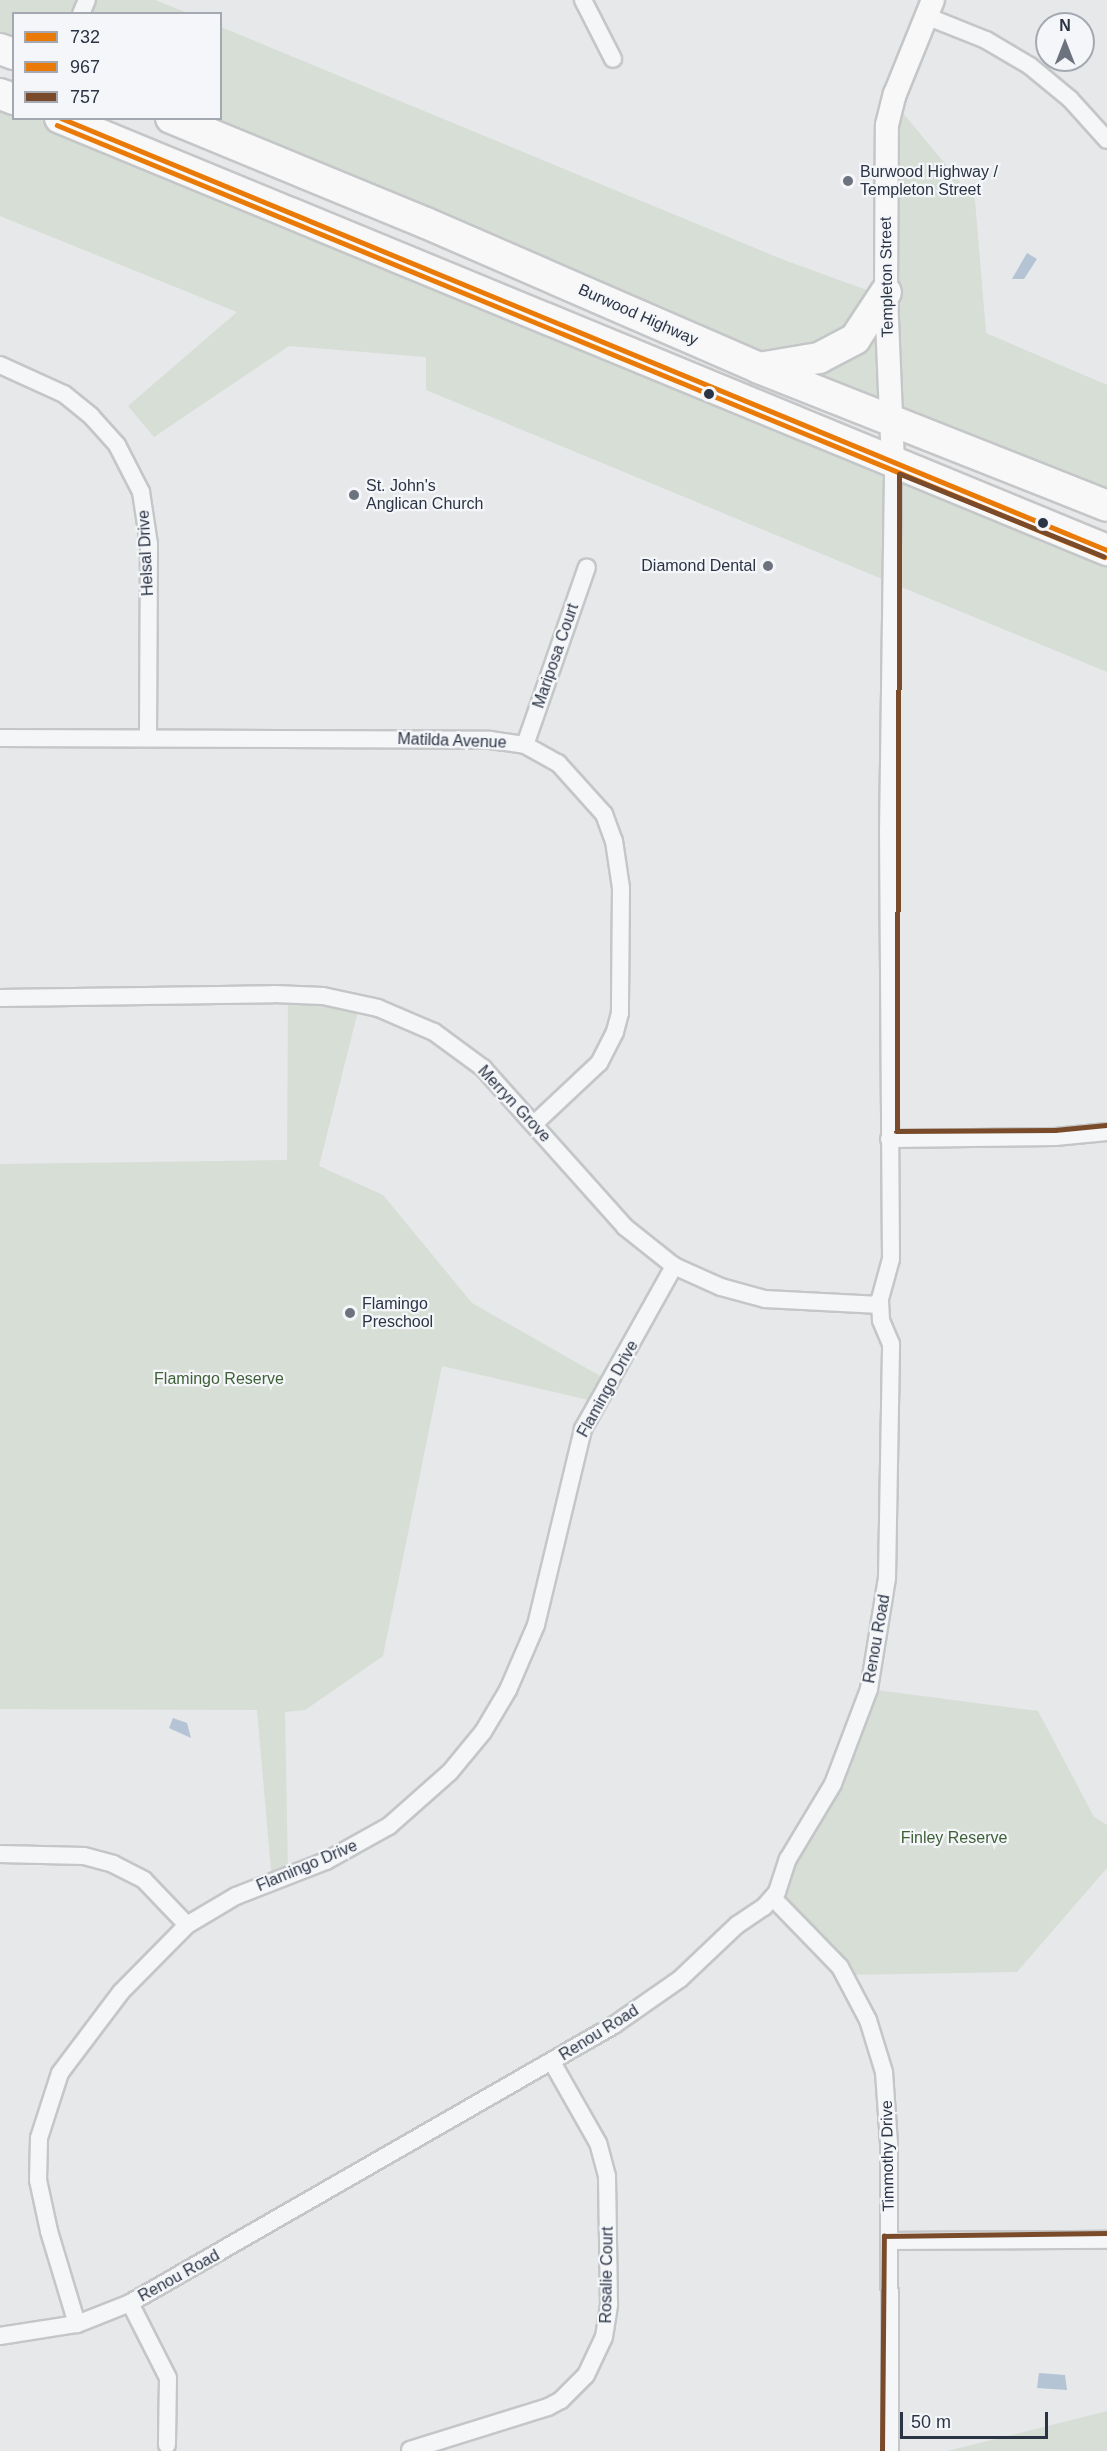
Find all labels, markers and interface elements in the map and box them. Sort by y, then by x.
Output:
legend [12,12,222,120]
north arrow [1035,12,1095,72]
text: N [1059,17,1071,34]
text: 732 [70,27,100,47]
text: 967 [70,57,100,77]
text: 757 [70,87,100,107]
place label: Burwood Highway / Templeton Street [860,162,998,200]
marker: Burwood Highway / Templeton Street [841,174,855,188]
street label: Templeton Street [876,216,898,338]
street label: Burwood Highway [575,280,701,350]
unlabelled marker [703,388,715,400]
place label: St. John's Anglican Church [366,476,483,514]
marker: St. John's Anglican Church [347,488,361,502]
street label: Helsal Drive [134,509,158,597]
unlabelled marker [1037,517,1049,529]
place label: Diamond Dental [641,556,756,576]
marker: Diamond Dental [761,559,775,573]
street label: Mariposa Court [529,601,583,711]
street label: Matilda Avenue [397,729,507,753]
street label: Merryn Grove [474,1062,554,1146]
place label: Flamingo Preschool [362,1294,433,1332]
marker: Flamingo Preschool [343,1306,357,1320]
street label: Flamingo Drive [574,1337,642,1441]
park label: Flamingo Reserve [154,1369,284,1389]
street label: Renou Road [860,1593,894,1685]
park label: Finley Reserve [901,1828,1007,1848]
street label: Flamingo Drive [254,1836,360,1896]
street label: Renou Road [556,2001,642,2065]
street label: Timmothy Drive [877,2100,899,2212]
street label: Rosalie Court [597,2226,617,2324]
street label: Renou Road [135,2246,223,2306]
scale bar [903,2400,1052,2438]
text: 50 m [911,2412,951,2432]

